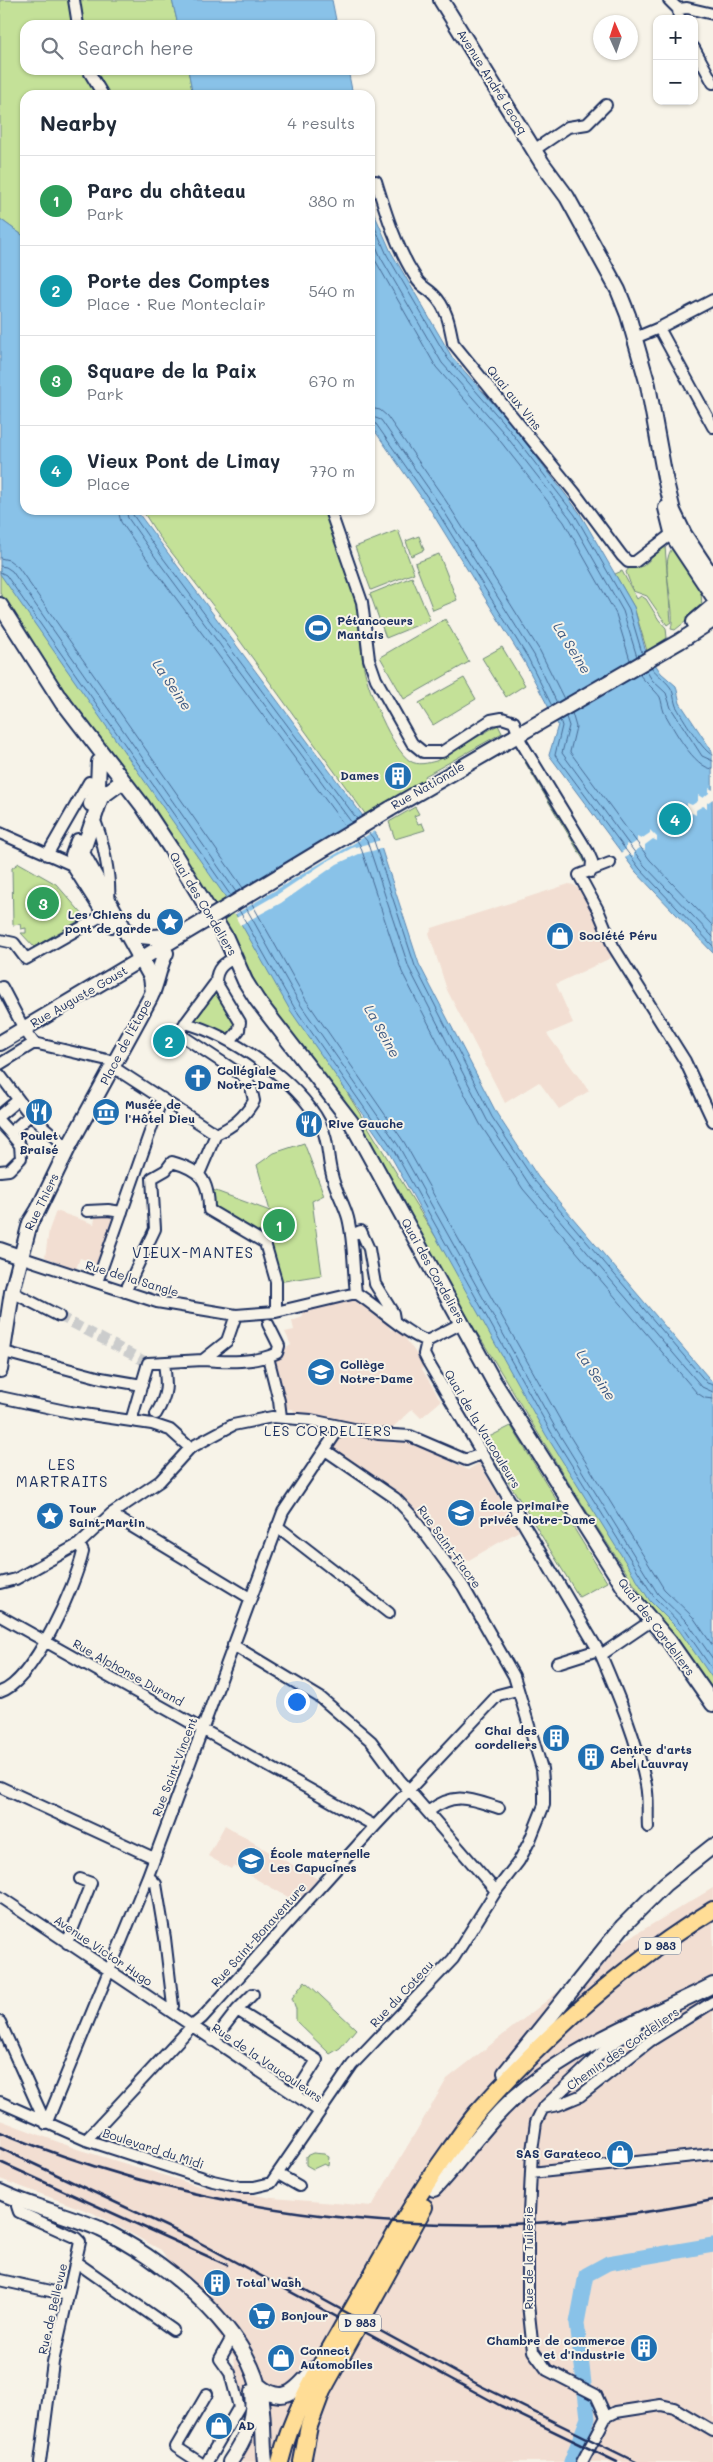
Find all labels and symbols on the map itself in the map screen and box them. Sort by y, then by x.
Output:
north arrow [593,15,638,60]
street label: Avenue André Lecoq [454,26,532,137]
street label: Quai aux Vins [484,362,546,433]
place label: Pétancoeurs Mantais [337,612,413,642]
sports icon: Pétancoeurs Mantais [303,613,333,643]
water label: La Seine [549,618,596,677]
water label: La Seine [148,655,196,714]
street label: Rue Nationale [388,758,467,813]
building icon: Dames [383,761,413,791]
place label: Dames [340,767,379,783]
pin: 4 [659,800,691,838]
street label: Quai des Cordeliers [167,849,241,958]
pin: 3 [27,884,59,922]
place label: Les Chiens du pont de garde [65,906,151,936]
place icon: Les Chiens du pont de garde [155,907,185,937]
shop icon: Société Péru [545,921,575,951]
place label: Société Péru [579,927,658,943]
street label: Rue Auguste Goust [27,962,130,1031]
street label: Place de l'Étape [96,996,155,1087]
water label: La Seine [360,1001,405,1061]
pin: 2 [153,1022,185,1060]
place label: Collégiale Notre-Dame [217,1062,290,1092]
church icon: Collégiale Notre-Dame [183,1063,213,1093]
place label: Musée de l'Hôtel Dieu [125,1096,195,1126]
restaurant icon: Poulet Braisé [24,1097,54,1127]
museum icon: Musée de l'Hôtel Dieu [91,1097,121,1127]
restaurant icon: Rive Gauche [294,1109,324,1139]
place label: Rive Gauche [328,1115,403,1131]
place label: Poulet Braisé [20,1127,58,1157]
street label: Rue Thiers [20,1170,62,1233]
pin: 1 [263,1206,295,1244]
street label: Quai des Cordeliers [398,1215,470,1326]
district label: VIEUX-MANTES [132,1242,254,1262]
street label: Rue de la Sangle [84,1256,181,1300]
water label: La Seine [572,1345,620,1404]
place label: Collège Notre-Dame [340,1356,413,1386]
school or university icon: Collège Notre-Dame [306,1357,336,1387]
street label: Quai de la Vaucouleurs [441,1366,525,1491]
district label: LES CORDELIERS [264,1421,392,1440]
district label: LES MARTRAITS [16,1454,108,1491]
place label: École primaire privée Notre-Dame [480,1497,595,1527]
school or university icon: École primaire privée Notre-Dame [446,1498,476,1528]
place label: Tour Saint-Martin [69,1500,145,1530]
place icon: Tour Saint-Martin [35,1501,65,1531]
street label: Rue Saint-Fiacre [414,1502,485,1591]
street label: Quai des Cordeliers [615,1574,699,1679]
street label: Rue Alphonse Durand [70,1635,187,1709]
your location [284,1689,310,1715]
street label: Rue Saint-Vincent [148,1715,200,1818]
place label: Chai des cordeliers [475,1722,537,1752]
building icon: Chai des cordeliers [541,1723,571,1753]
place label: Centre d'arts Abel Lauvray [610,1741,692,1771]
building icon: Centre d'arts Abel Lauvray [576,1742,606,1772]
place label: École maternelle Les Capucines [270,1845,370,1875]
school or university icon: École maternelle Les Capucines [236,1846,266,1876]
street label: Rue Saint-Bonaventure [207,1879,309,1990]
street label: Avenue Victor Hugo [51,1911,156,1989]
road number: D 983 [639,1938,681,1954]
street label: Rue du Coteau [366,1956,436,2030]
street label: Chemin des Cordeliers [563,2003,682,2093]
street label: Rue de la Vaucouleurs [209,2019,326,2105]
street label: Boulevard du Midi [101,2124,206,2172]
shop icon: SAS Garateco [605,2139,635,2169]
place label: SAS Garateco [516,2145,601,2161]
street label: Rue de la Tuilerie [520,2206,536,2310]
street label: Rue de Bellevue [34,2262,70,2356]
building icon: Total Wash [202,2268,232,2298]
place label: Total Wash [236,2274,301,2290]
supermarket icon: Bonjour [247,2301,277,2331]
place label: Bonjour [281,2307,328,2323]
road number: D 983 [339,2314,381,2332]
place label: Chambre de commerce et d'industrie [487,2332,625,2362]
building icon: Chambre de commerce et d'industrie [629,2333,659,2363]
place label: Connect Automobiles [300,2342,373,2372]
shop icon: Connect Automobiles [266,2343,296,2373]
shop icon: AD [204,2411,234,2441]
place label: AD [238,2417,255,2433]

